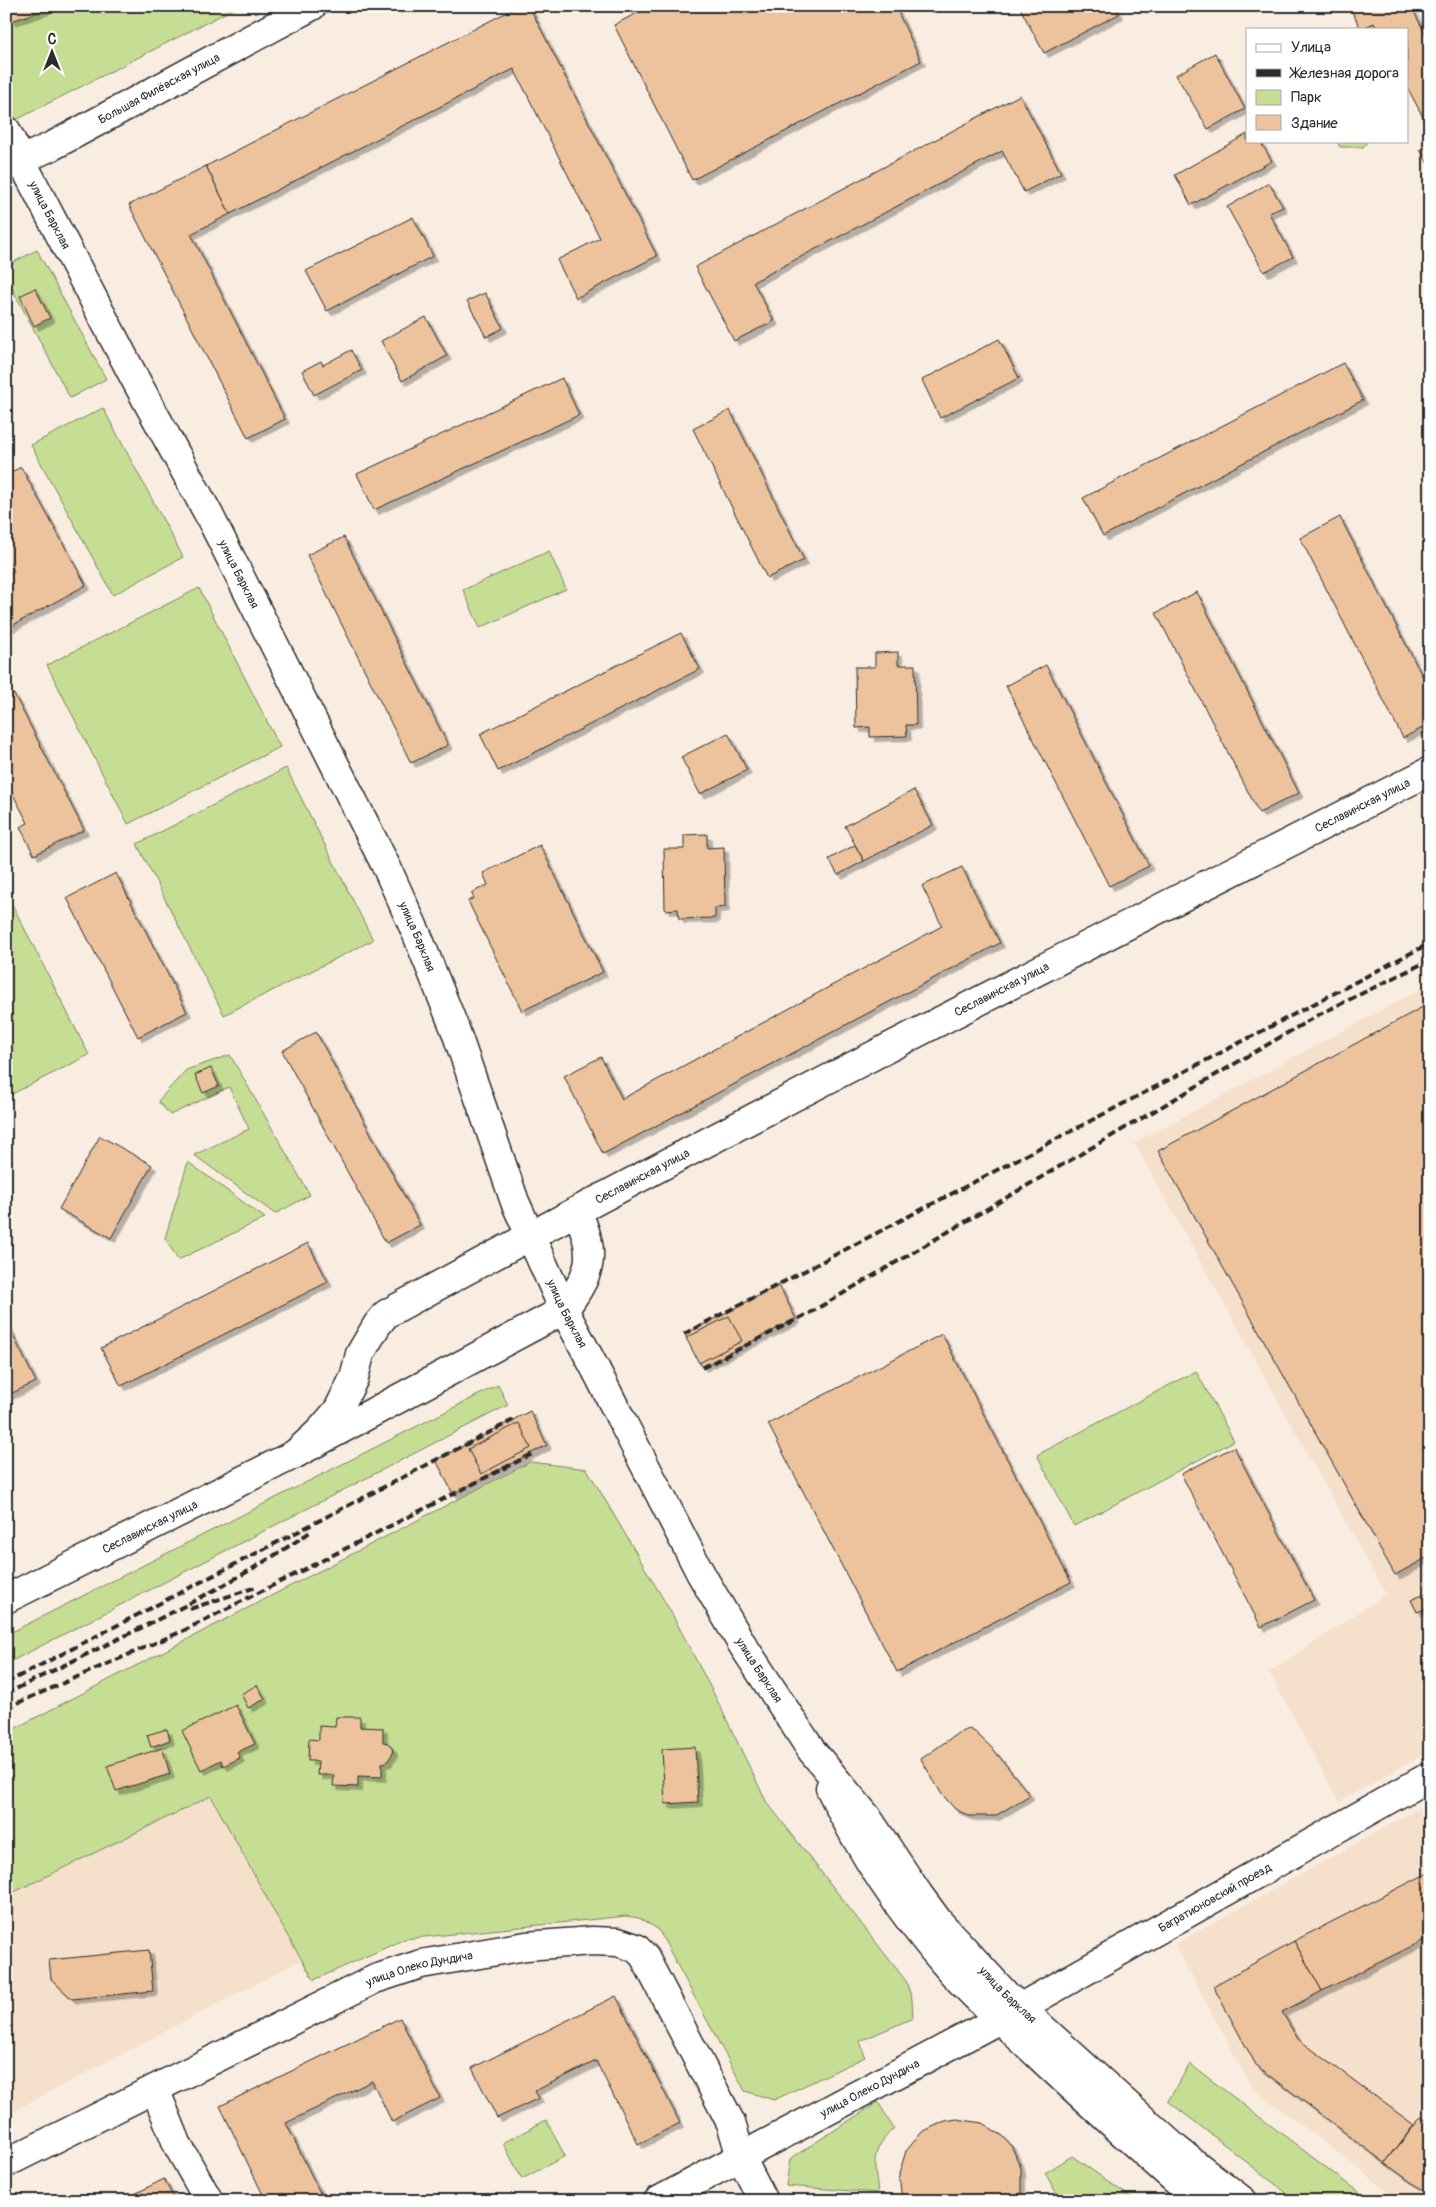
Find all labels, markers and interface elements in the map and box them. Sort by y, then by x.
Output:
north arrow [28,28,78,78]
legend [1246,28,1408,142]
text: С [48,31,57,48]
text: Улица [1291,38,1331,57]
street label: Большая Филёвская улица [96,49,223,127]
text: Железная дорога [1289,64,1399,83]
text: Парк [1291,88,1322,107]
text: Здание [1291,114,1338,133]
street label: улица Барклая [25,177,74,252]
street label: улица Барклая [215,537,263,611]
street label: Сеславинская улица [1312,775,1413,836]
street label: улица Барклая [395,898,439,974]
street label: Сеславинская улица [952,959,1052,1020]
street label: Сеславинская улица [593,1145,693,1207]
street label: улица Барклая [543,1276,590,1351]
street label: Сеславинская улица [100,1496,200,1557]
street label: улица Барклая [732,1634,786,1706]
street label: Багратионовский проезд [1155,1859,1275,1936]
street label: улица Олеко Дундича [362,1948,474,1990]
street label: улица Барклая [975,1962,1040,2027]
street label: улица Олеко Дундича [817,2056,922,2121]

